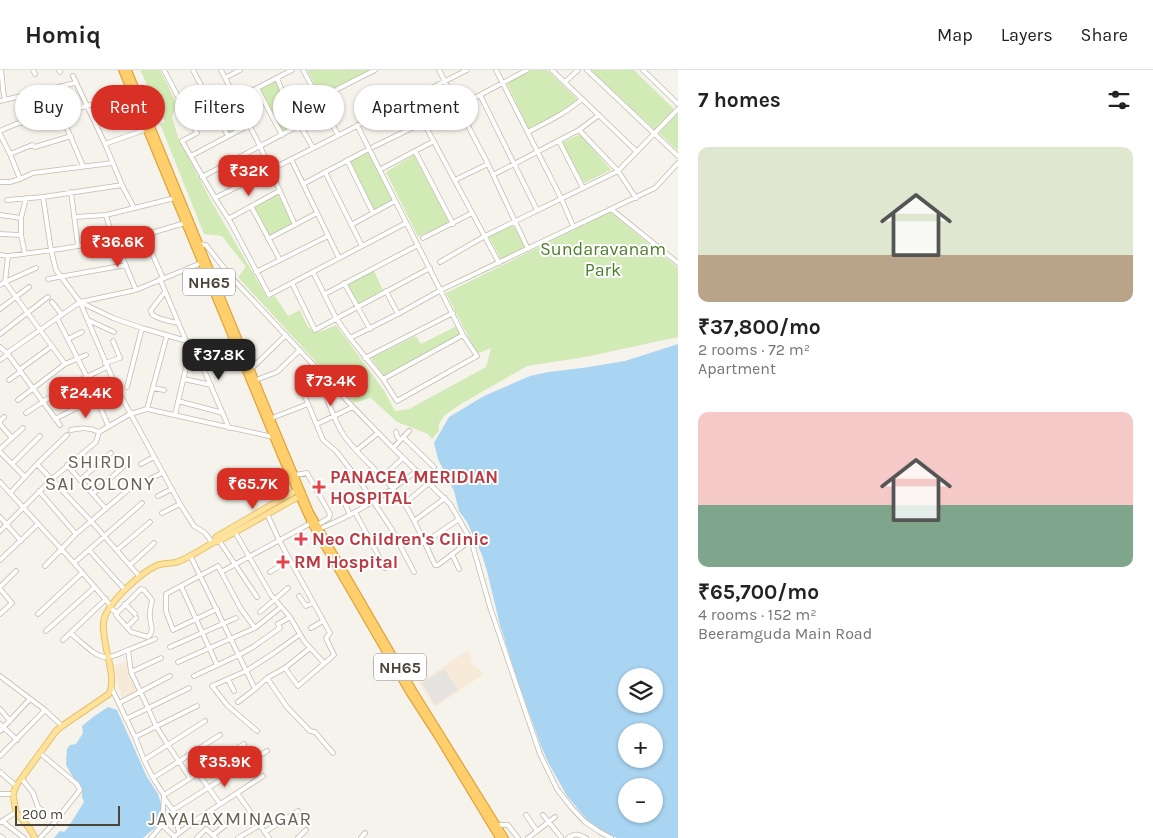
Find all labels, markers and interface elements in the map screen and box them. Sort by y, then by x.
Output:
text: Homiq [25,21,101,49]
text: Map [937,24,973,46]
text: Layers [1001,24,1053,46]
text: Share [1081,24,1128,46]
chip: Buy [15,85,81,130]
chip: Rent [91,85,165,130]
chip: Filters [175,85,263,130]
chip: New [273,85,344,130]
chip: Apartment [354,85,478,130]
icon: filters [1105,86,1133,114]
text: 7 homes [698,88,781,112]
pin: ₹32K [219,154,279,197]
text: ₹32K [229,161,269,180]
icon: home [871,180,961,270]
pin: ₹36.6K [77,226,159,268]
text: ₹36.6K [92,232,144,251]
park label: Sundaravanam Park [540,238,666,281]
road number: NH65 [183,268,235,296]
text: ₹37,800/mo [698,315,821,339]
pin: ₹37.8K [178,338,260,381]
text: 2 rooms · 72 m² [698,340,810,359]
text: ₹37.8K [193,345,245,364]
text: Apartment [698,359,776,378]
pin: ₹73.4K [290,364,372,407]
text: ₹73.4K [306,371,356,390]
pin: ₹24.4K [45,376,127,419]
text: ₹24.4K [60,383,112,402]
icon: home [871,445,961,535]
district label: SHIRDI SAI COLONY [45,451,155,495]
place label: PANACEA MERIDIAN HOSPITAL [330,466,498,509]
pin: ₹65.7K [212,468,294,510]
text: ₹65.7K [228,474,278,493]
marker: PANACEA MERIDIAN HOSPITAL [312,480,326,494]
place label: Neo Children's Clinic [312,528,489,550]
marker: Neo Children's Clinic [294,532,308,546]
place label: RM Hospital [294,551,398,573]
marker: RM Hospital [276,555,290,569]
text: ₹65,700/mo [698,580,819,604]
text: 4 rooms · 152 m² [698,605,817,624]
text: Beeramguda Main Road [698,624,872,643]
road number: NH65 [374,654,426,680]
map controls [618,668,663,823]
button: layers [618,668,663,713]
button: + [618,723,663,768]
pin: ₹35.9K [184,746,266,788]
text: ₹35.9K [199,752,251,771]
button: − [618,778,663,823]
scale bar [15,803,120,826]
text: 200 m [22,806,63,823]
district label: JAYALAXMINAGAR [148,808,312,830]

